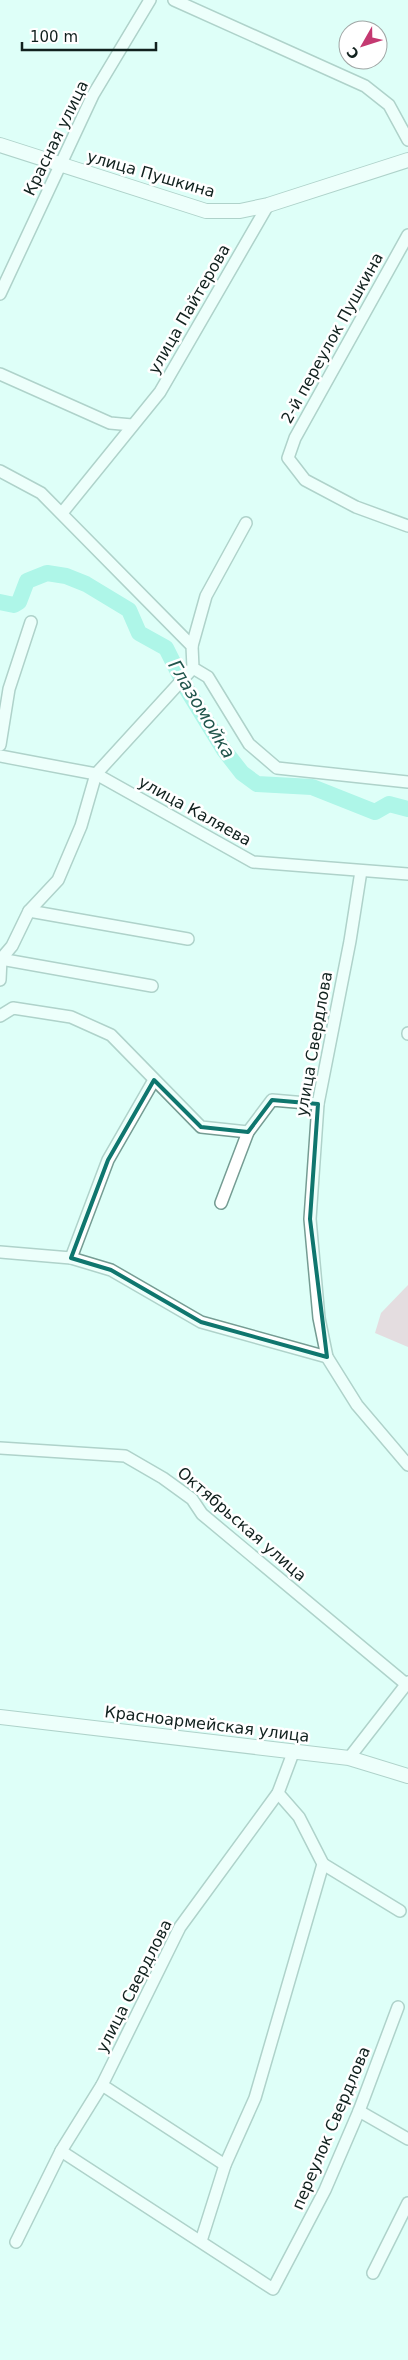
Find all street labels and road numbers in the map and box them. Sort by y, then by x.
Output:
street label: Красная улица [20,77,92,199]
street label: улица Пушкина [85,147,217,201]
street label: улица Пайтерова [144,241,234,377]
street label: 2-й переулок Пушкина [277,249,387,427]
street label: улица Каляева [135,772,255,850]
street label: улица Свердлова [292,970,336,1118]
street label: Октябрьская улица [174,1463,310,1585]
street label: Красноармейская улица [103,1702,311,1746]
street label: улица Свердлова [92,1916,176,2056]
street label: переулок Свердлова [288,2044,374,2212]

